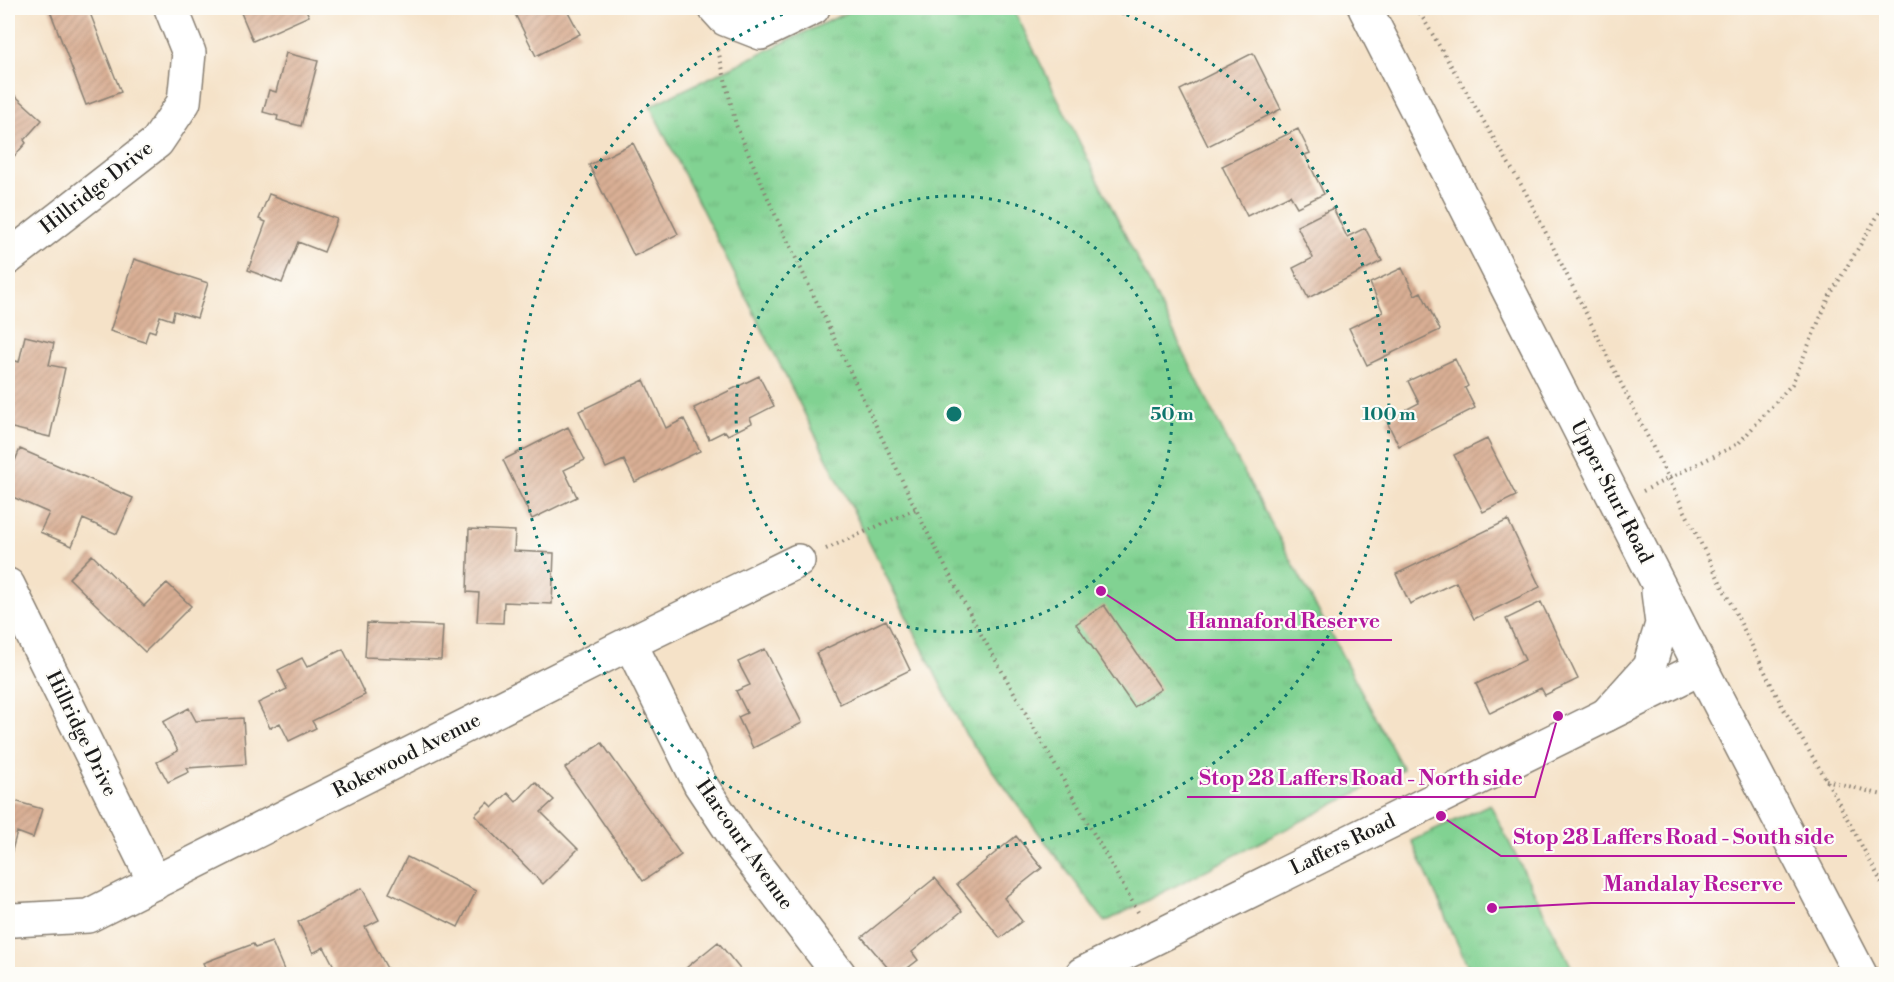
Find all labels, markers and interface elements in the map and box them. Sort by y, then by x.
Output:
street label: Hillridge Drive [35,136,159,240]
text: 50 m [1150,403,1194,426]
text: 100 m [1362,403,1416,426]
centre of rings [944,404,964,424]
street label: Upper Sturt Road [1564,416,1658,568]
callout: Hannaford Reserve [1176,601,1392,640]
text: Hannaford Reserve [1188,609,1380,635]
street label: Hillridge Drive [40,667,122,801]
street label: Rokewood Avenue [329,708,485,804]
callout: Stop 28 Laffers Road - North side [1187,758,1535,797]
text: Stop 28 Laffers Road - North side [1199,766,1523,792]
street label: Harcourt Avenue [690,775,798,915]
street label: Laffers Road [1286,809,1400,881]
callout: Stop 28 Laffers Road - South side [1501,817,1847,856]
text: Stop 28 Laffers Road - South side [1513,825,1835,851]
callout: Mandalay Reserve [1591,864,1795,903]
text: Mandalay Reserve [1603,872,1783,898]

